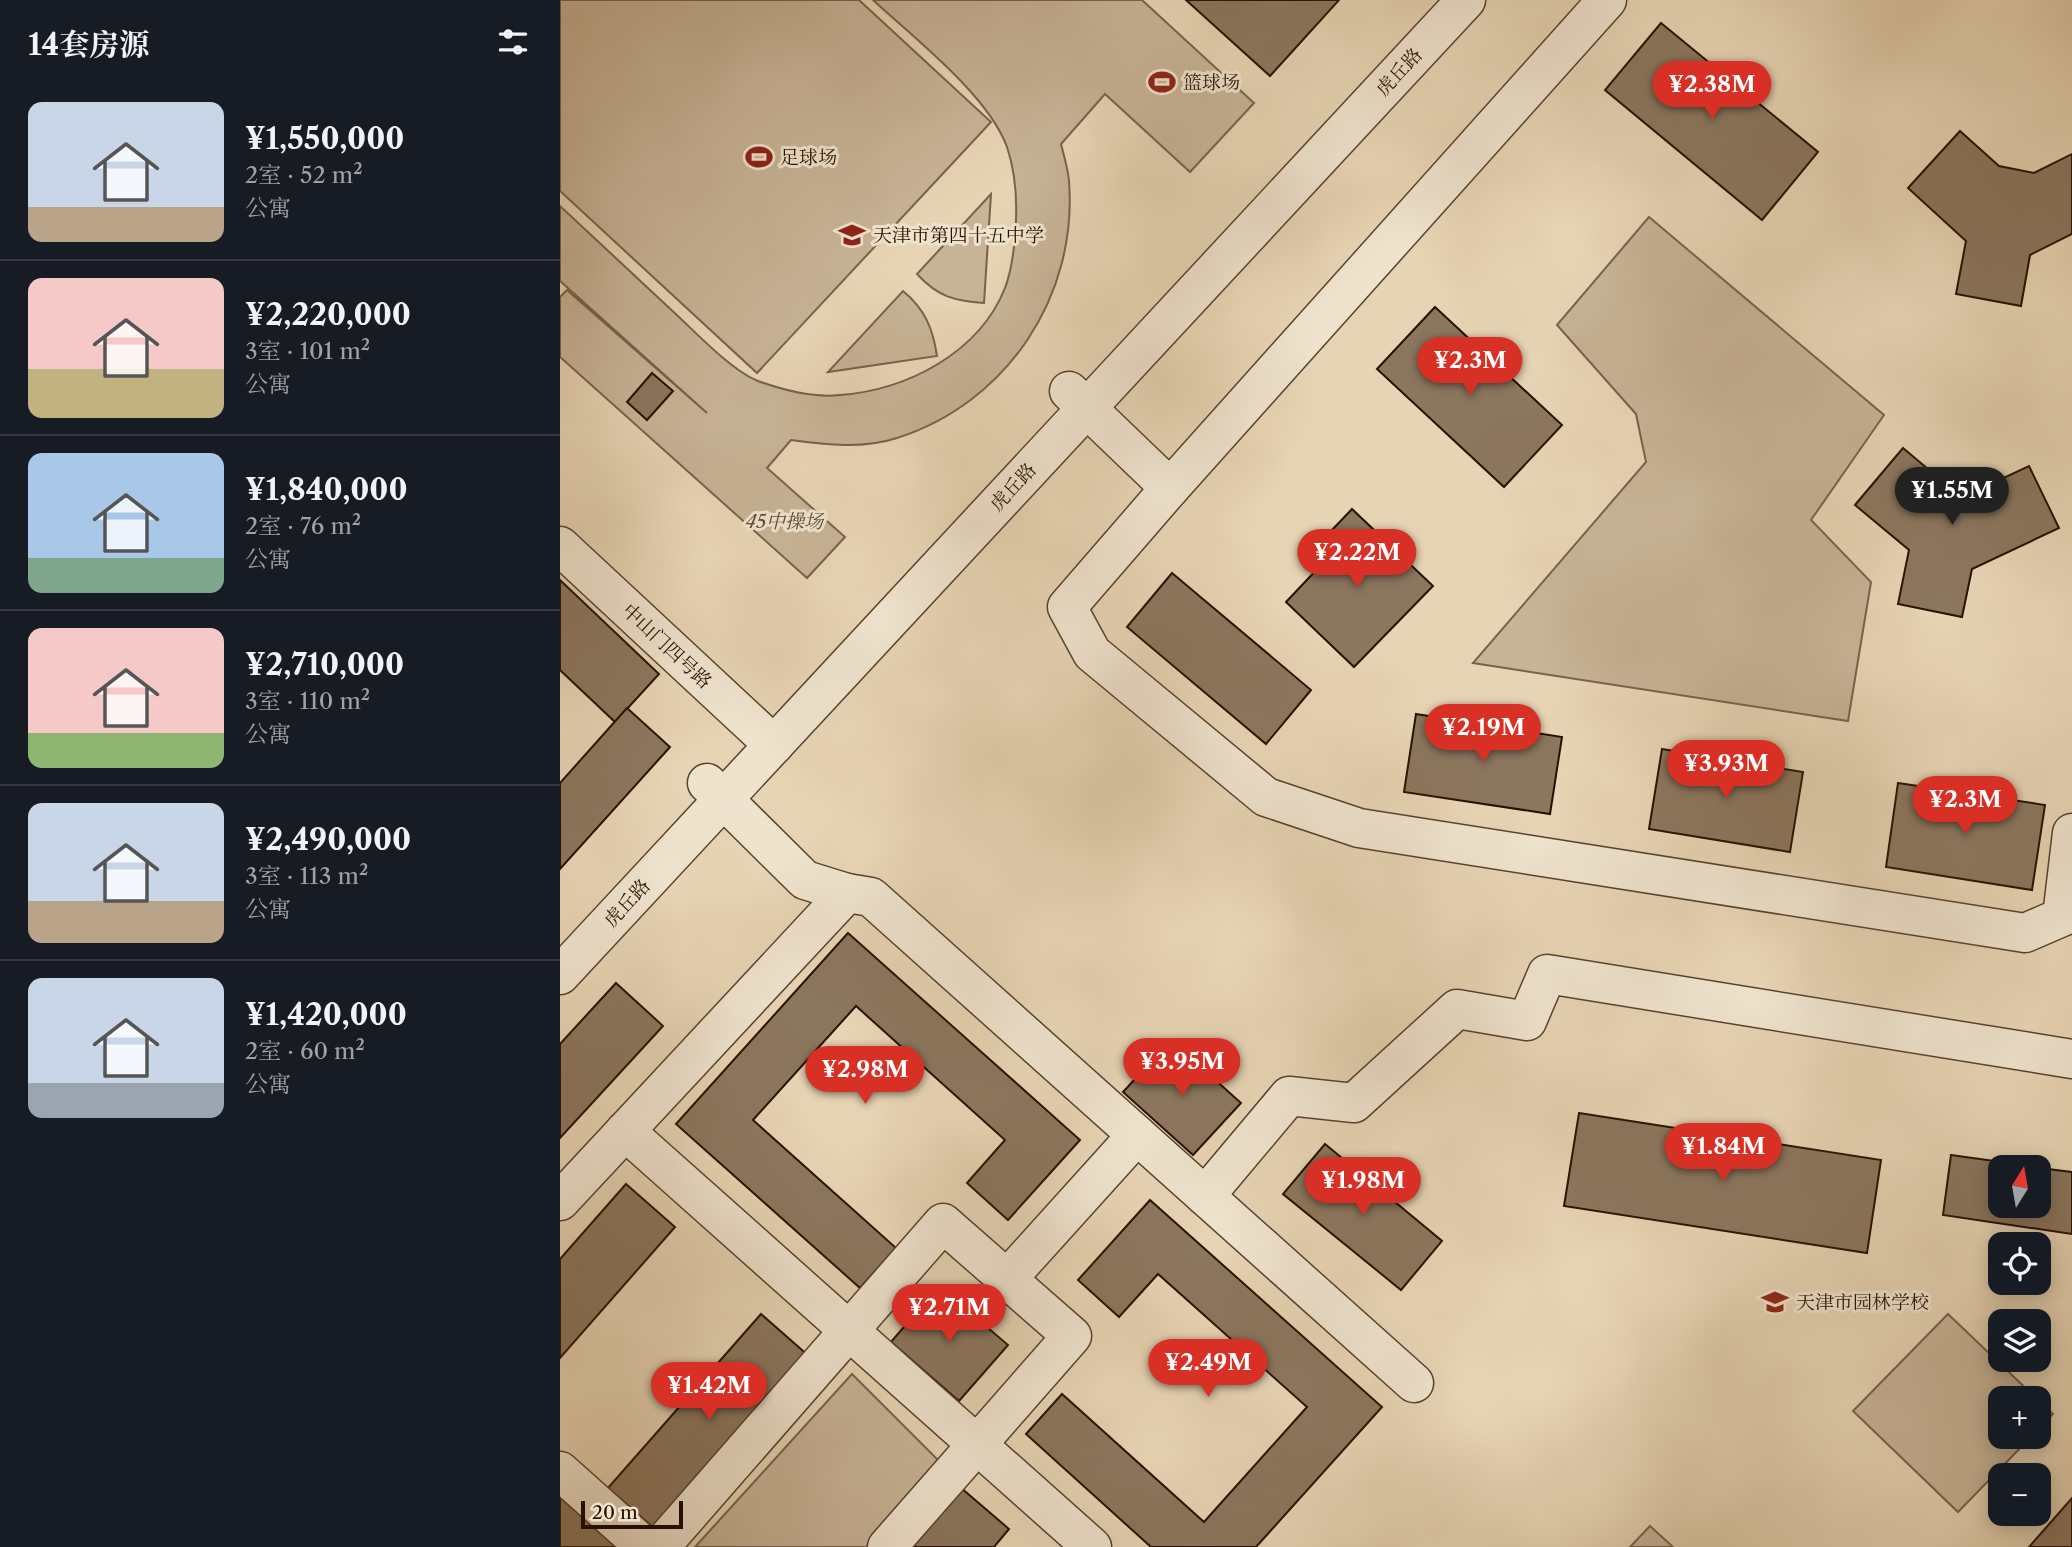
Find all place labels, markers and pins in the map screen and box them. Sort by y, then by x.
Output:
pin: ¥2.38M [1655,61,1769,121]
sports icon: 篮球场 [1147,67,1177,97]
place label: 篮球场 [1183,71,1240,94]
sports icon: 足球场 [744,142,774,172]
place label: 足球场 [780,146,837,169]
school or university icon: 天津市第四十五中学 [837,220,867,250]
place label: 天津市第四十五中学 [873,224,1044,247]
pin: ¥2.3M [1421,338,1519,397]
pin: ¥1.55M [1895,468,2009,527]
pin: ¥2.22M [1300,530,1414,589]
pin: ¥2.19M [1426,704,1540,764]
pin: ¥3.93M [1669,740,1783,800]
pin: ¥2.3M [1916,776,2014,836]
pin: ¥3.95M [1125,1038,1239,1098]
pin: ¥2.98M [808,1046,922,1106]
pin: ¥1.84M [1666,1124,1780,1183]
pin: ¥1.98M [1306,1158,1420,1217]
pin: ¥2.71M [892,1284,1006,1344]
school or university icon: 天津市园林学校 [1760,1287,1790,1317]
place label: 天津市园林学校 [1796,1291,1929,1314]
pin: ¥2.49M [1151,1340,1265,1399]
pin: ¥1.42M [652,1362,766,1422]

